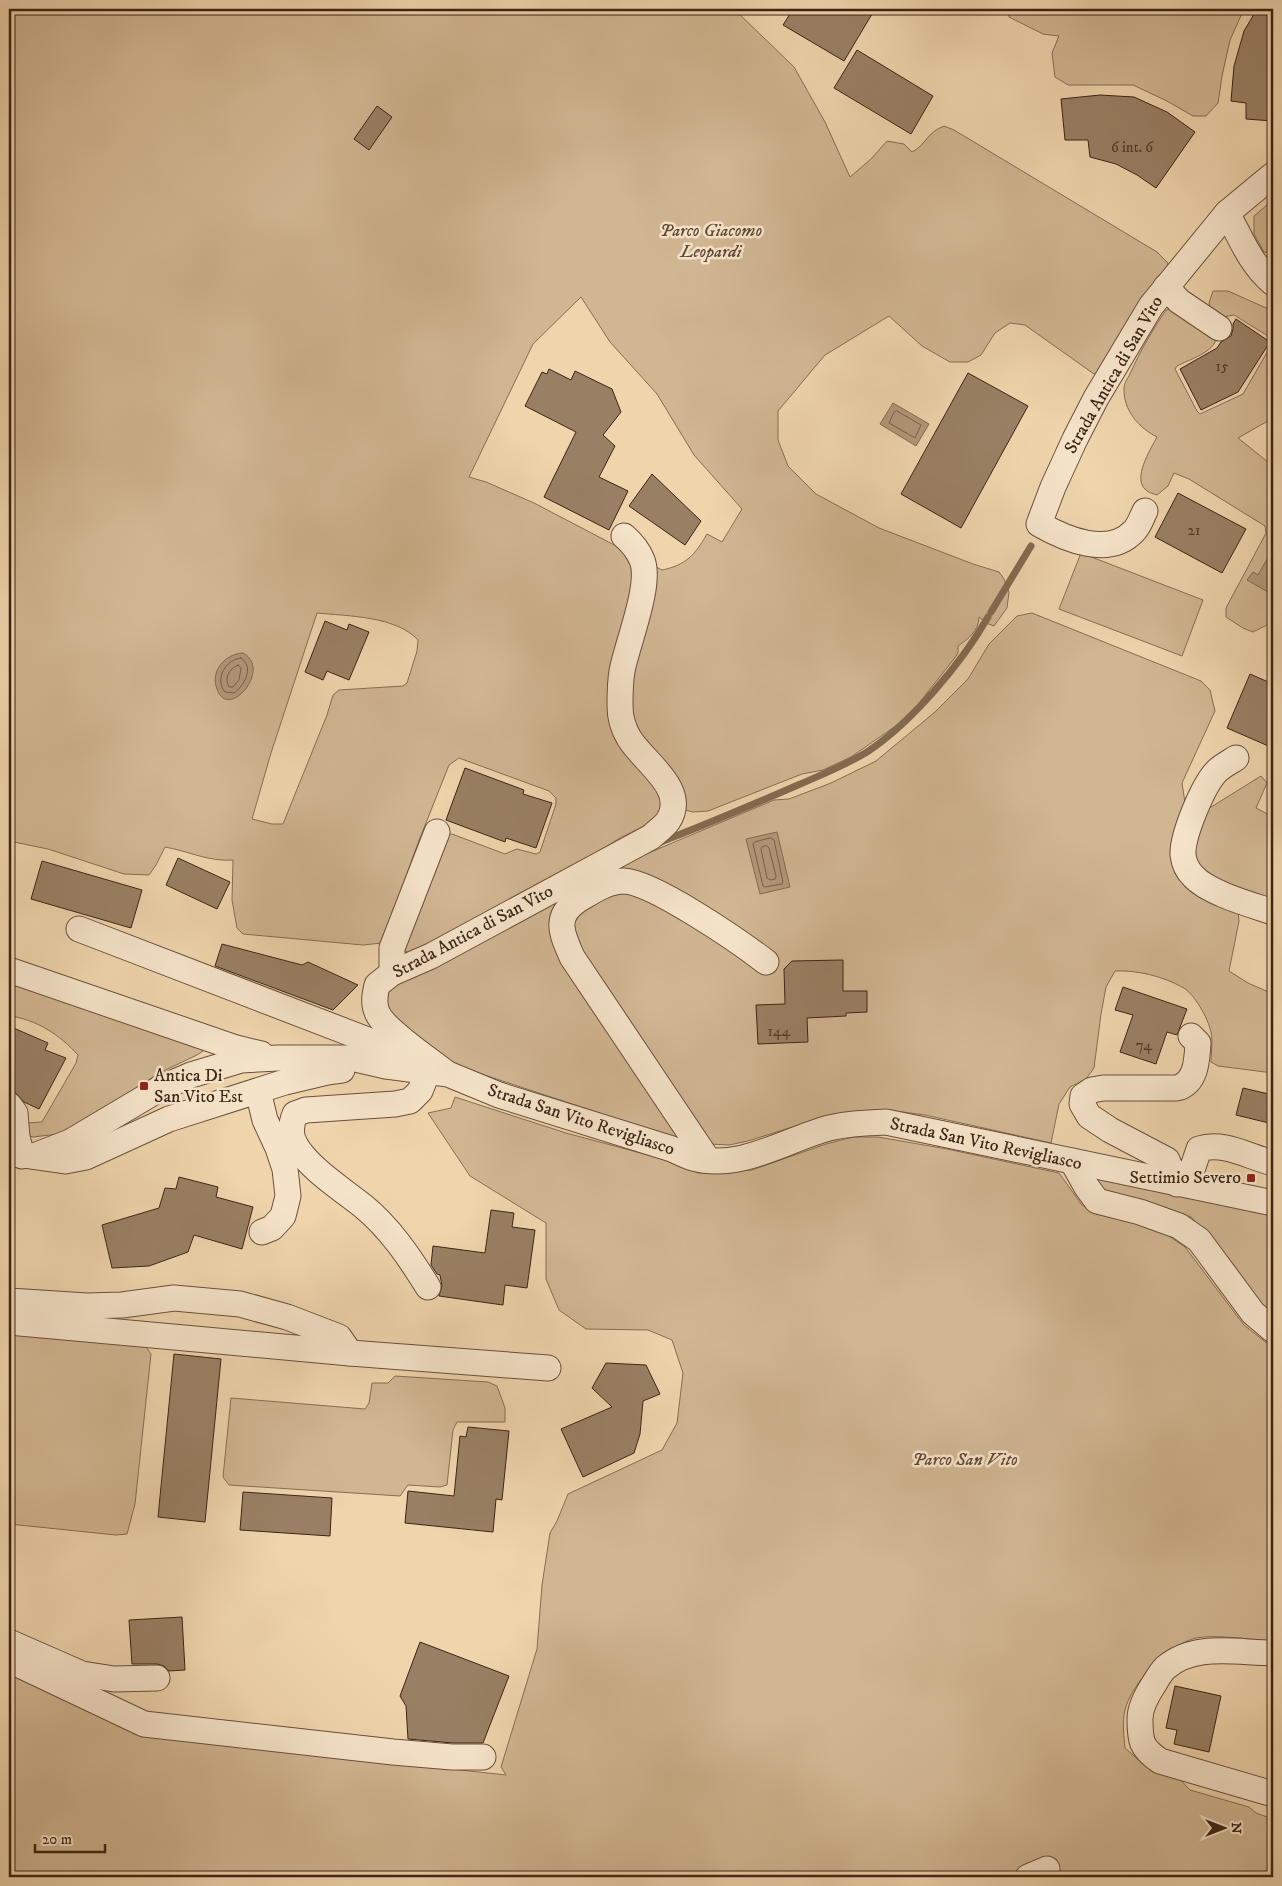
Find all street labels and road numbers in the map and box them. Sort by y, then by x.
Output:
street label: Strada Antica di San Vito [1060,292,1168,458]
street label: Strada Antica di San Vito [389,880,557,984]
street label: Strada San Vito Revigliasco [485,1079,678,1161]
street label: Strada San Vito Revigliasco [888,1113,1084,1175]

